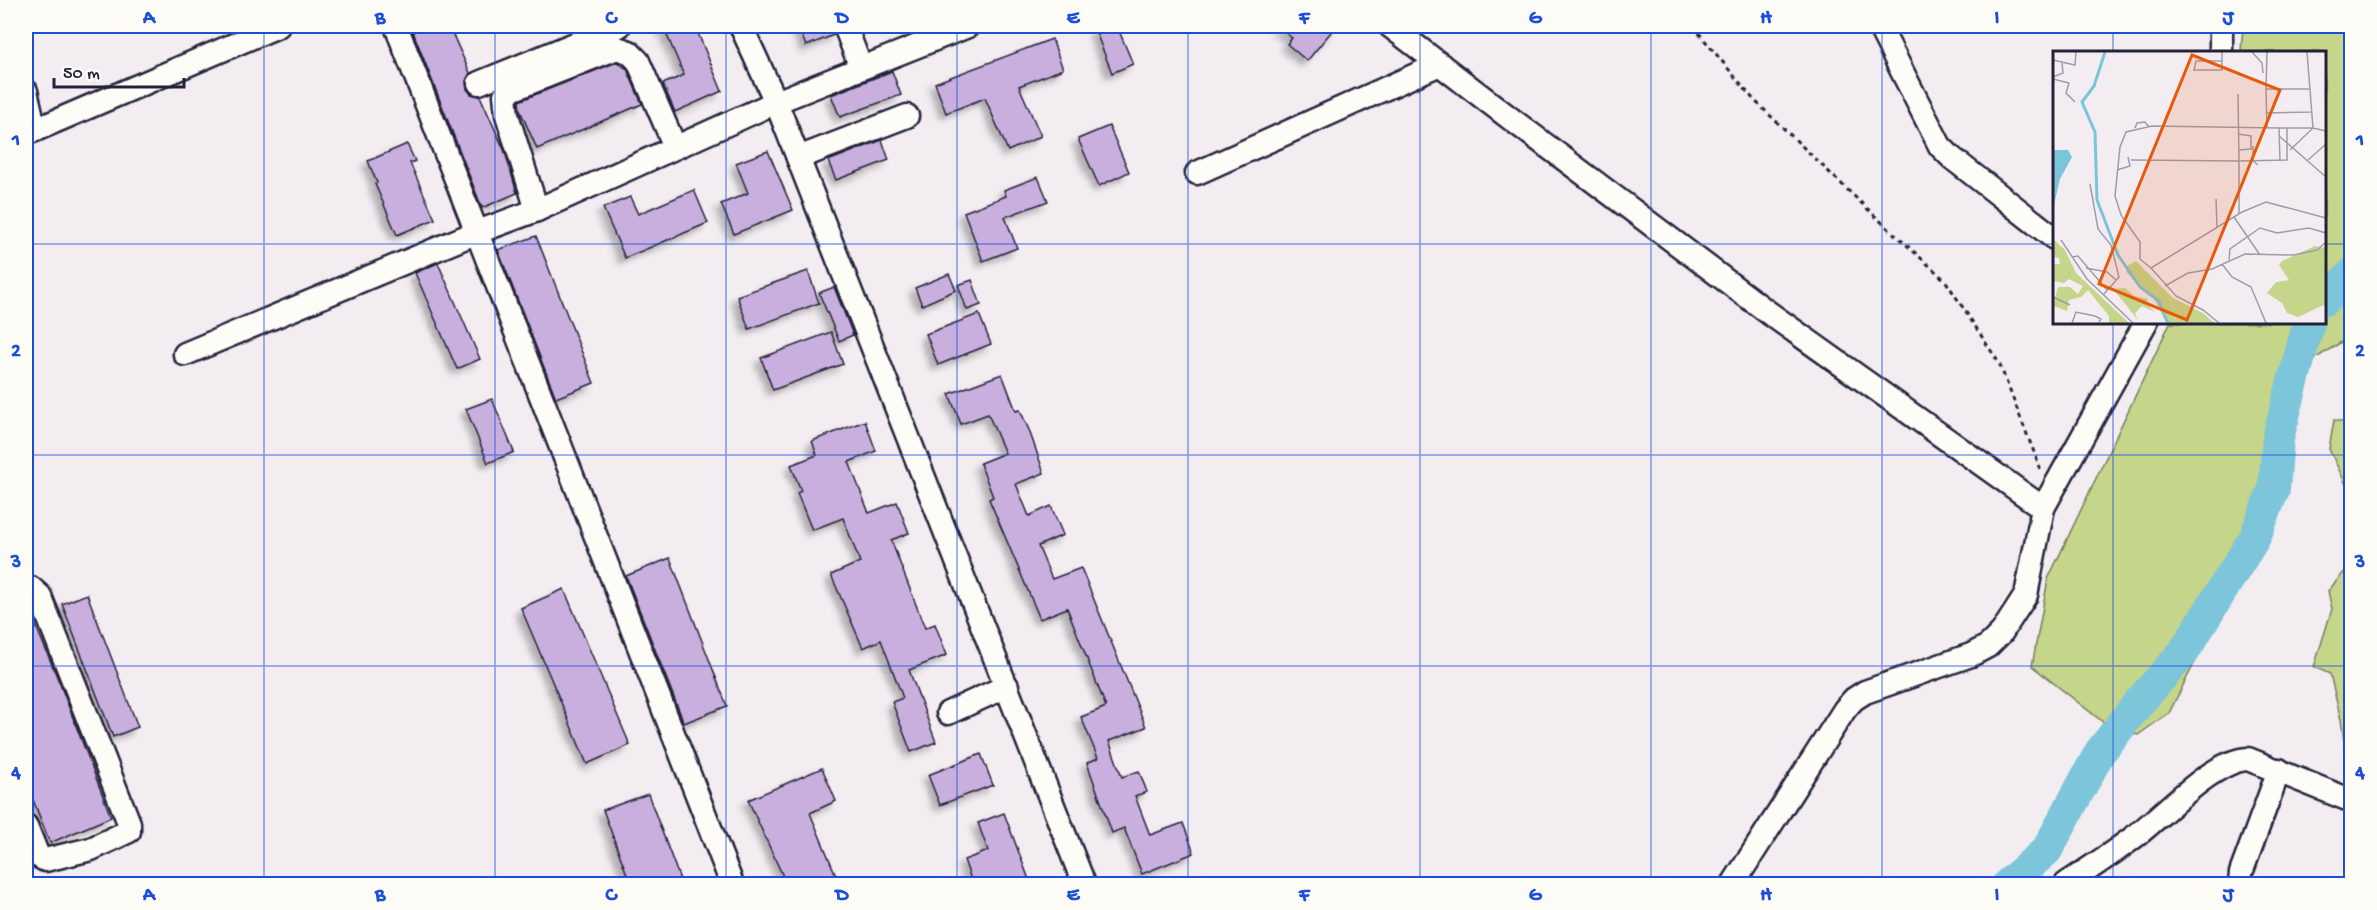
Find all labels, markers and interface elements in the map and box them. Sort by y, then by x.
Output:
text: A [142,8,157,31]
text: B [374,8,386,31]
text: C [605,8,619,31]
text: D [833,8,849,31]
text: E [1067,8,1081,31]
text: F [1298,8,1311,31]
text: G [1529,8,1543,31]
text: H [1760,8,1772,31]
text: I [1995,8,2000,31]
text: J [2222,8,2235,31]
scale bar [54,51,184,89]
inset map [2053,51,2326,324]
text: 50 m [63,64,100,85]
text: 1 [11,130,20,153]
text: 1 [2355,130,2364,153]
text: 2 [11,341,21,364]
text: 2 [2355,341,2365,364]
text: 3 [10,552,21,575]
text: 3 [2354,552,2365,575]
text: 4 [10,763,21,786]
text: 4 [2354,763,2365,786]
text: A [142,885,157,908]
text: B [374,885,386,908]
text: C [605,885,619,908]
text: D [833,885,849,908]
text: E [1067,885,1081,908]
text: F [1298,885,1311,908]
text: G [1529,885,1543,908]
text: H [1760,885,1772,908]
text: I [1995,885,2000,908]
text: J [2222,885,2235,908]

